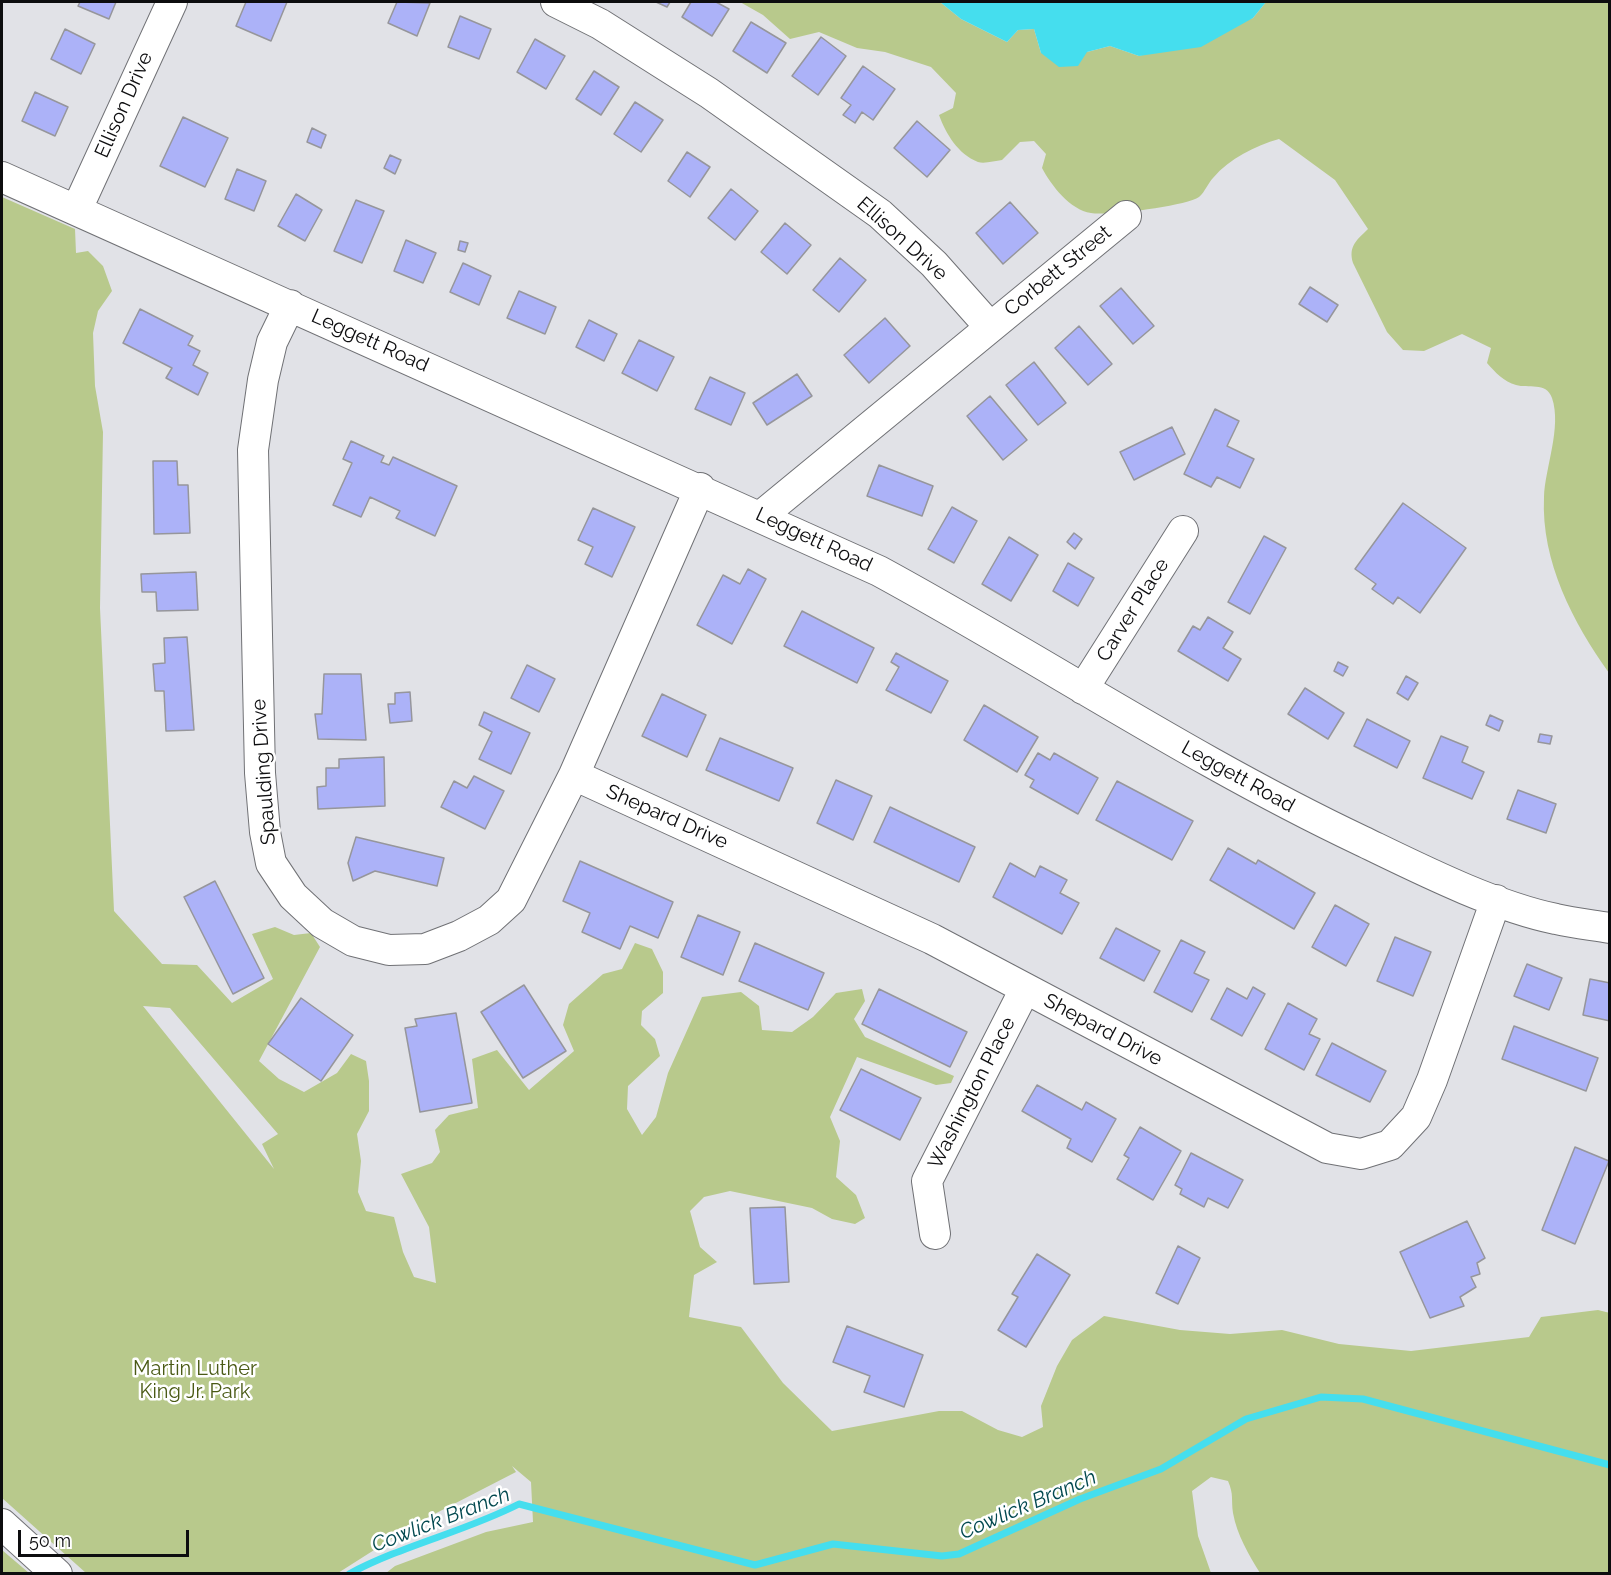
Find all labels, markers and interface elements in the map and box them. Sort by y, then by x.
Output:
street label: Ellison Drive [90,48,158,162]
street label: Ellison Drive [852,192,952,286]
street label: Corbett Street [1000,221,1116,321]
street label: Leggett Road [308,304,432,378]
street label: Leggett Road [752,502,876,578]
street label: Carver Place [1092,554,1174,666]
street label: Spaulding Drive [247,698,281,846]
street label: Leggett Road [1177,736,1299,818]
street label: Shepard Drive [602,779,732,855]
street label: Shepard Drive [1040,989,1166,1071]
street label: Washington Place [923,1013,1021,1173]
park label: Martin Luther King Jr. Park [133,1357,257,1404]
water label: Cowlick Branch [956,1465,1100,1545]
water label: Cowlick Branch [368,1482,514,1558]
scale bar [21,1518,192,1556]
text: 50 m [29,1530,71,1551]

